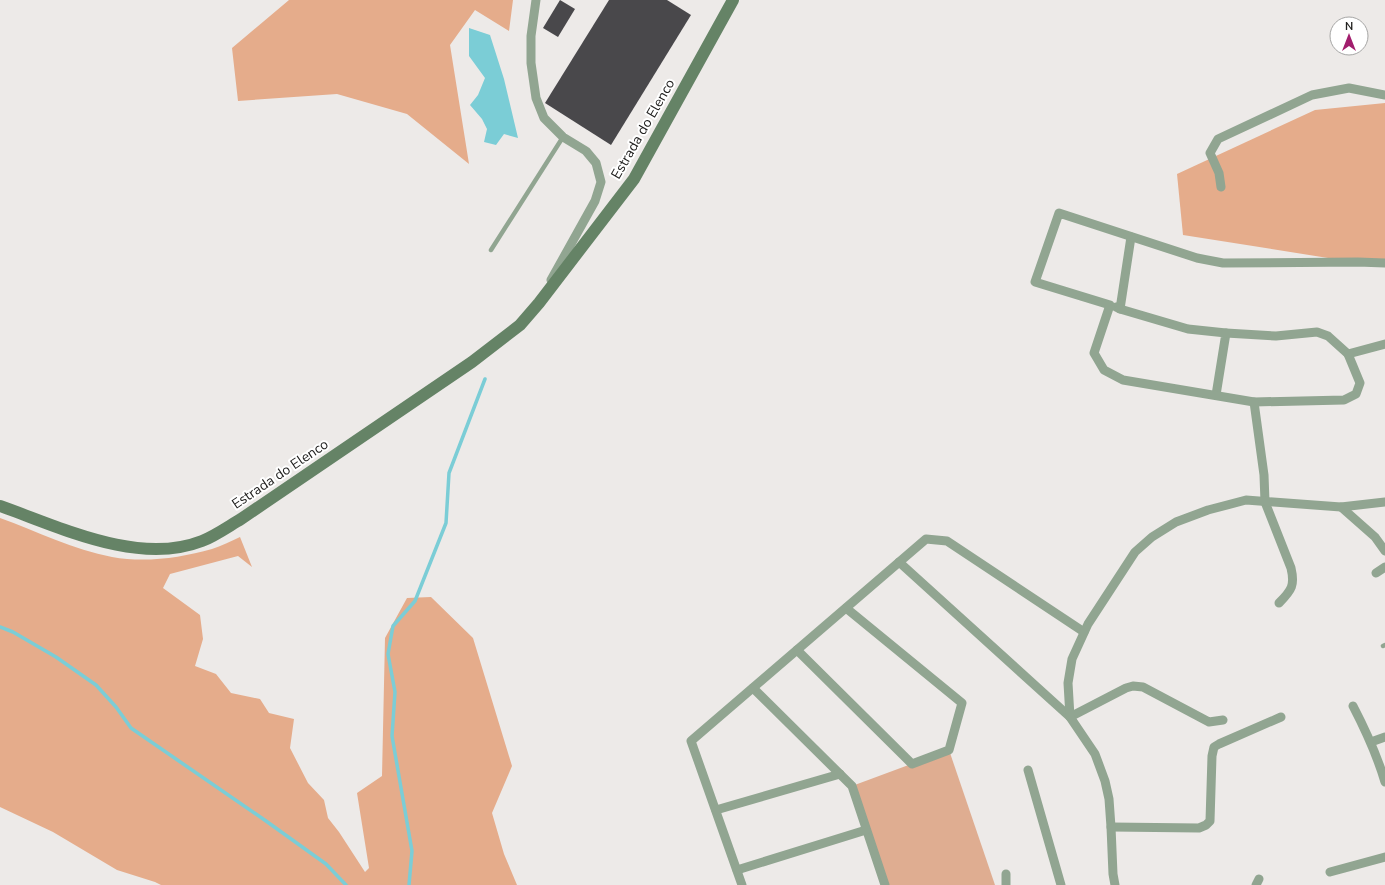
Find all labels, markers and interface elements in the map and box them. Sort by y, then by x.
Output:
north arrow [1329,16,1369,56]
text: N [1345,19,1353,34]
street label: Estrada do Elenco [607,75,679,182]
street label: Estrada do Elenco [228,435,332,513]

